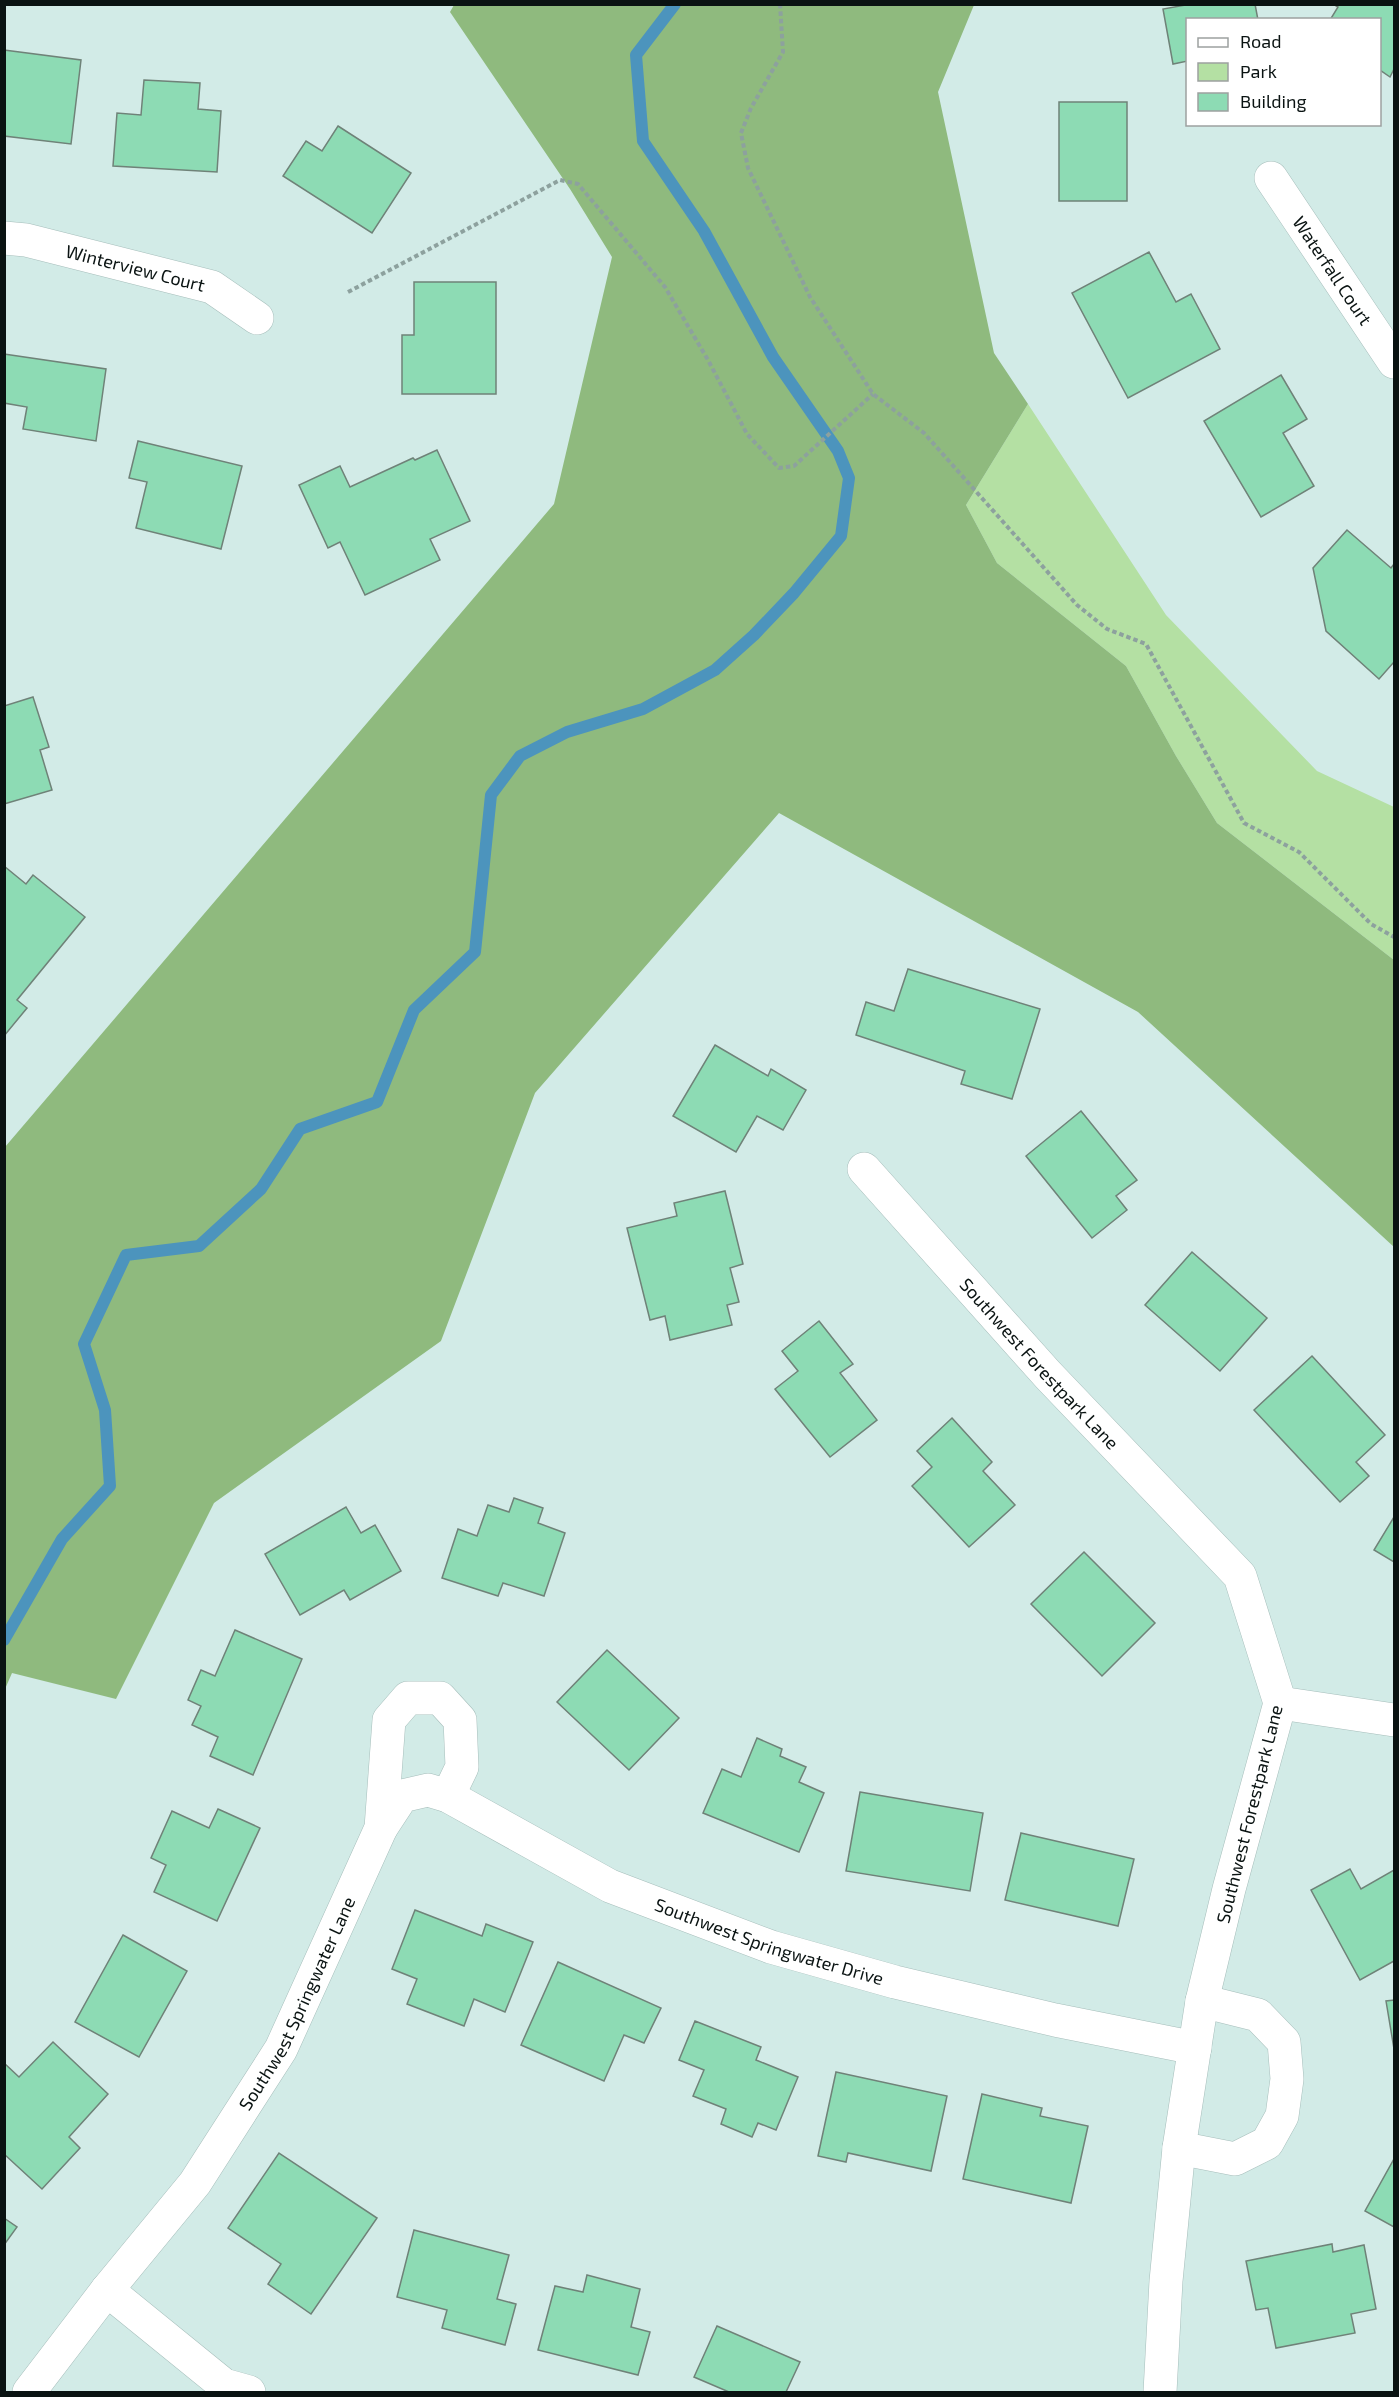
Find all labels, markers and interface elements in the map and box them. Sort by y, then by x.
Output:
legend [1186,18,1381,126]
text: Road [1240,30,1281,52]
text: Park [1240,60,1277,82]
text: Building [1240,90,1307,112]
street label: Waterfall Court [1288,212,1377,329]
street label: Winterview Court [64,240,208,296]
street label: Southwest Forestpark Lane [956,1273,1124,1454]
street label: Southwest Forestpark Lane [1211,1702,1287,1926]
street label: Southwest Springwater Lane [234,1893,359,2114]
street label: Southwest Springwater Drive [652,1893,886,1989]

